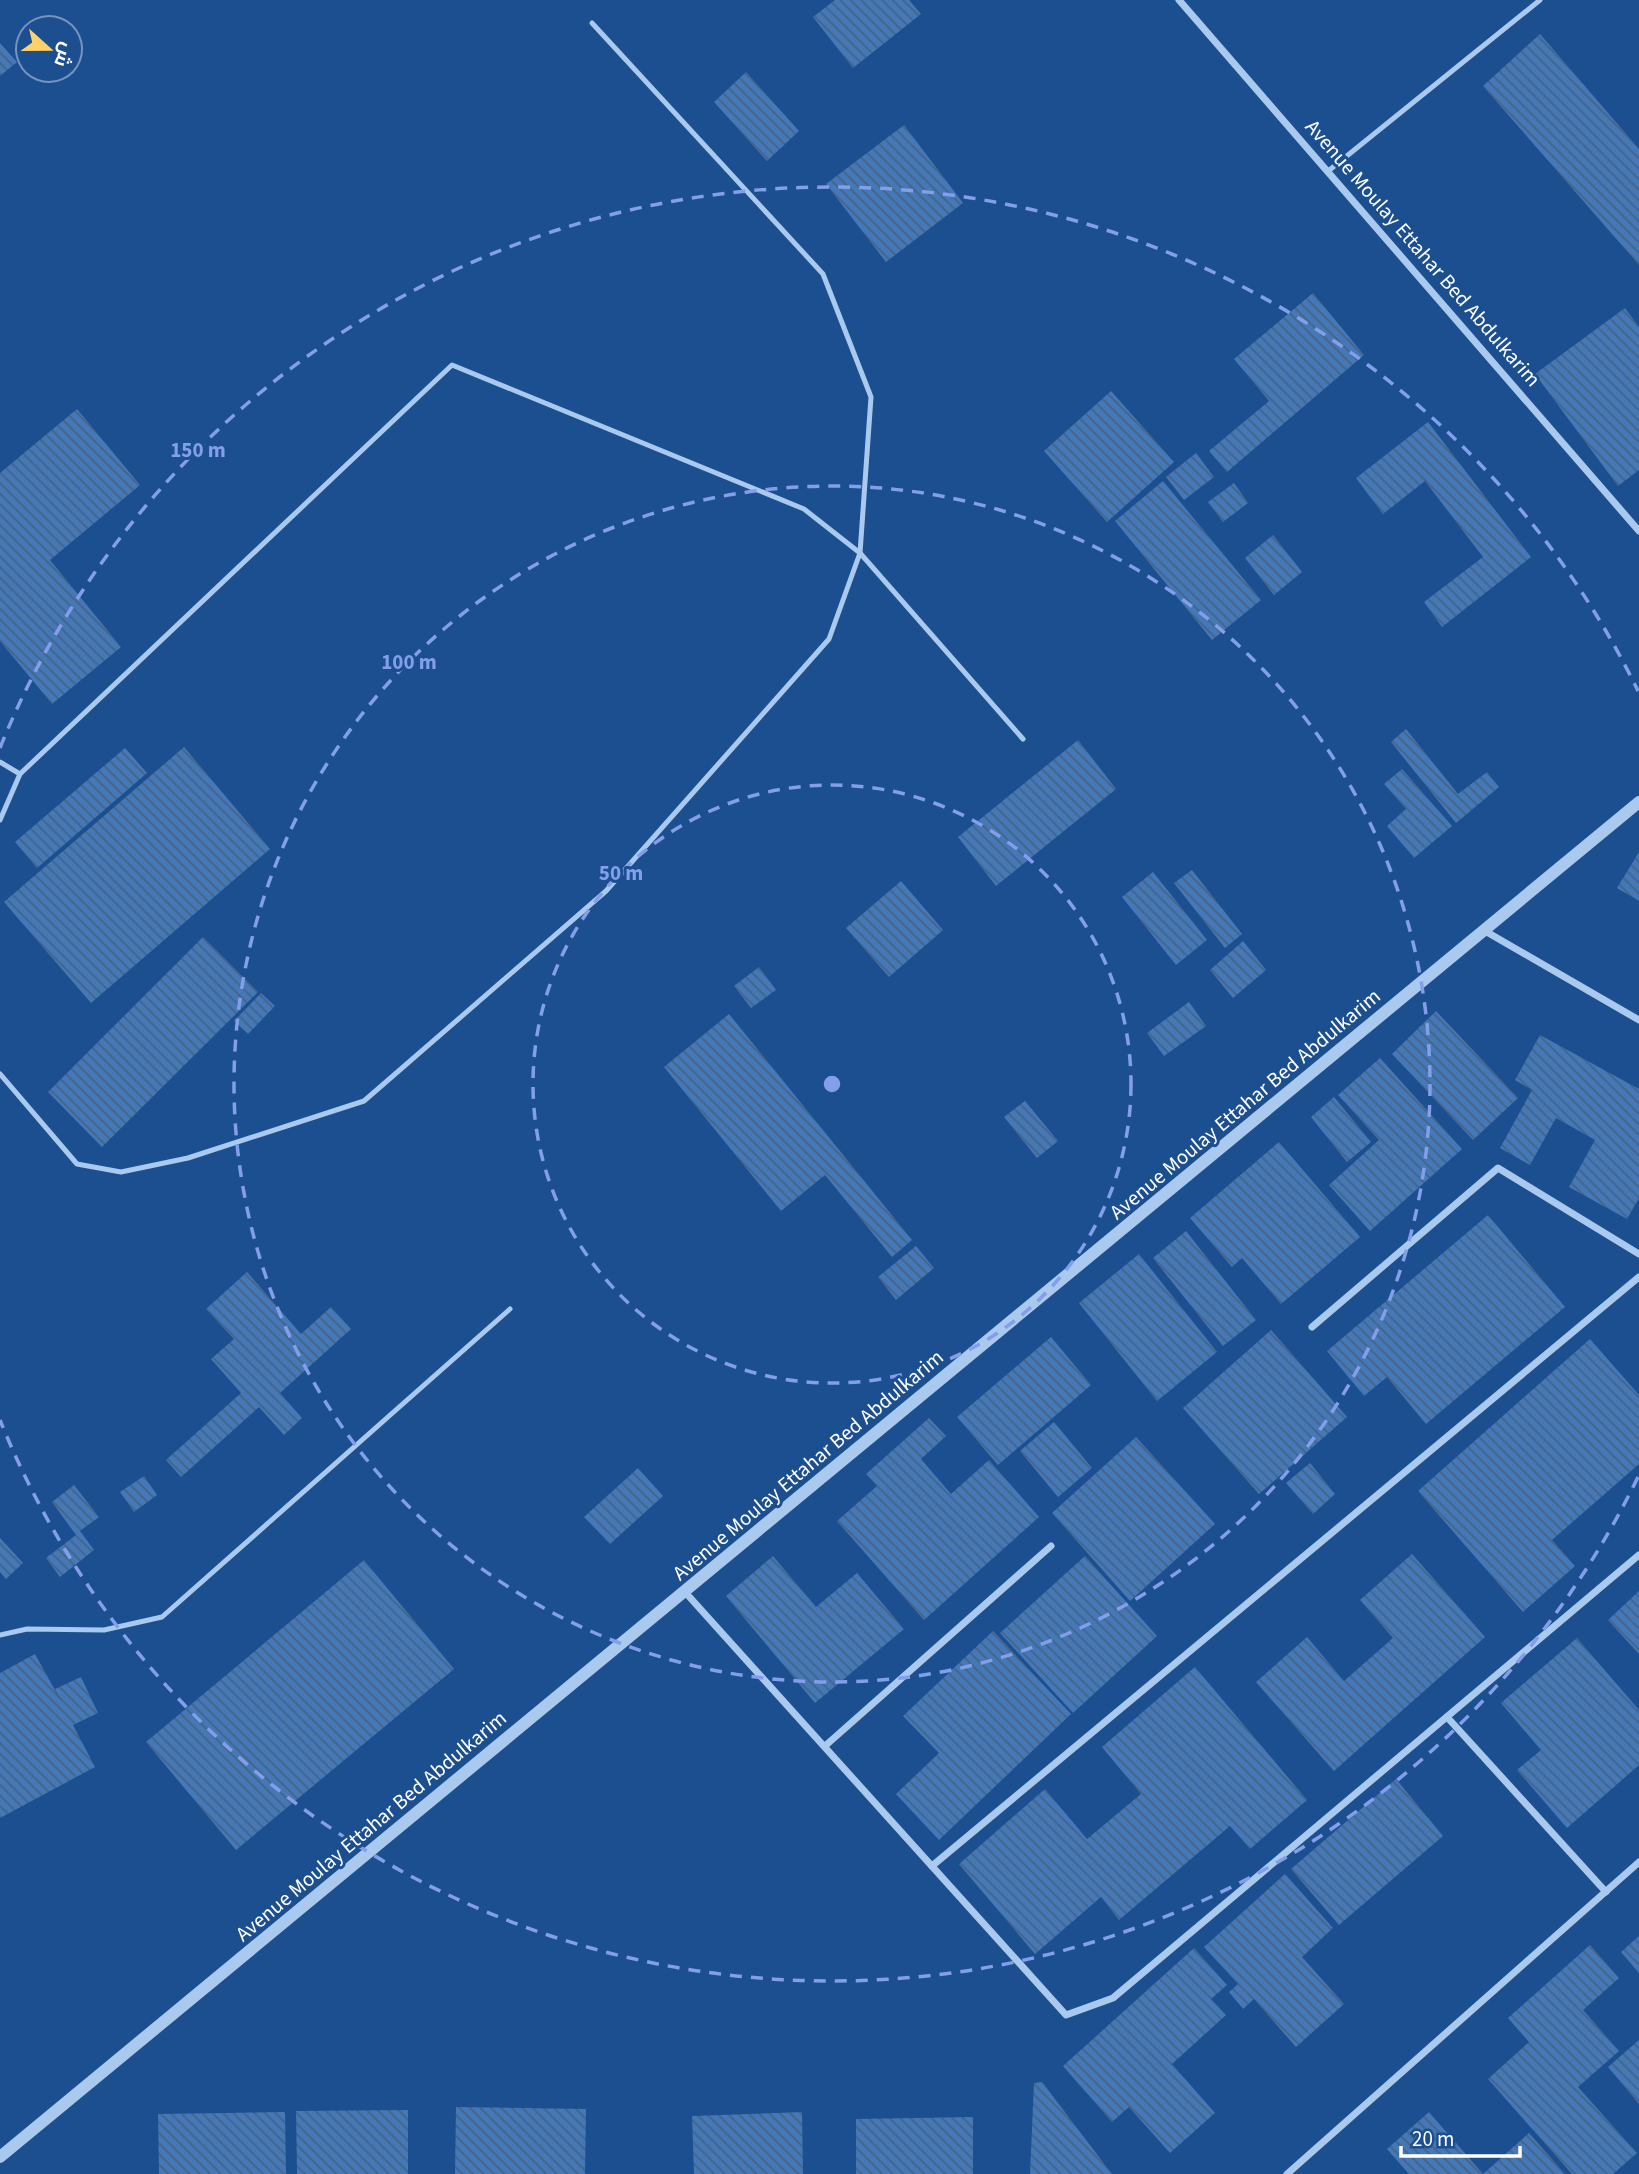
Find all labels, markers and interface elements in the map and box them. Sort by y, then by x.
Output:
north arrow [14,14,84,84]
text: ش [46,38,80,71]
street label: Avenue Moulay Ettahar Bed Abdulkarim [1298,113,1548,393]
text: 150 m [170,435,226,465]
text: 100 m [381,647,437,677]
text: 50 m [599,858,643,888]
street label: Avenue Moulay Ettahar Bed Abdulkarim [1103,981,1387,1227]
centre of rings [820,1072,844,1096]
street label: Avenue Moulay Ettahar Bed Abdulkarim [666,1342,950,1588]
street label: Avenue Moulay Ettahar Bed Abdulkarim [229,1703,513,1949]
scale bar [1401,2114,1520,2158]
text: 20 m [1412,2124,1454,2154]

